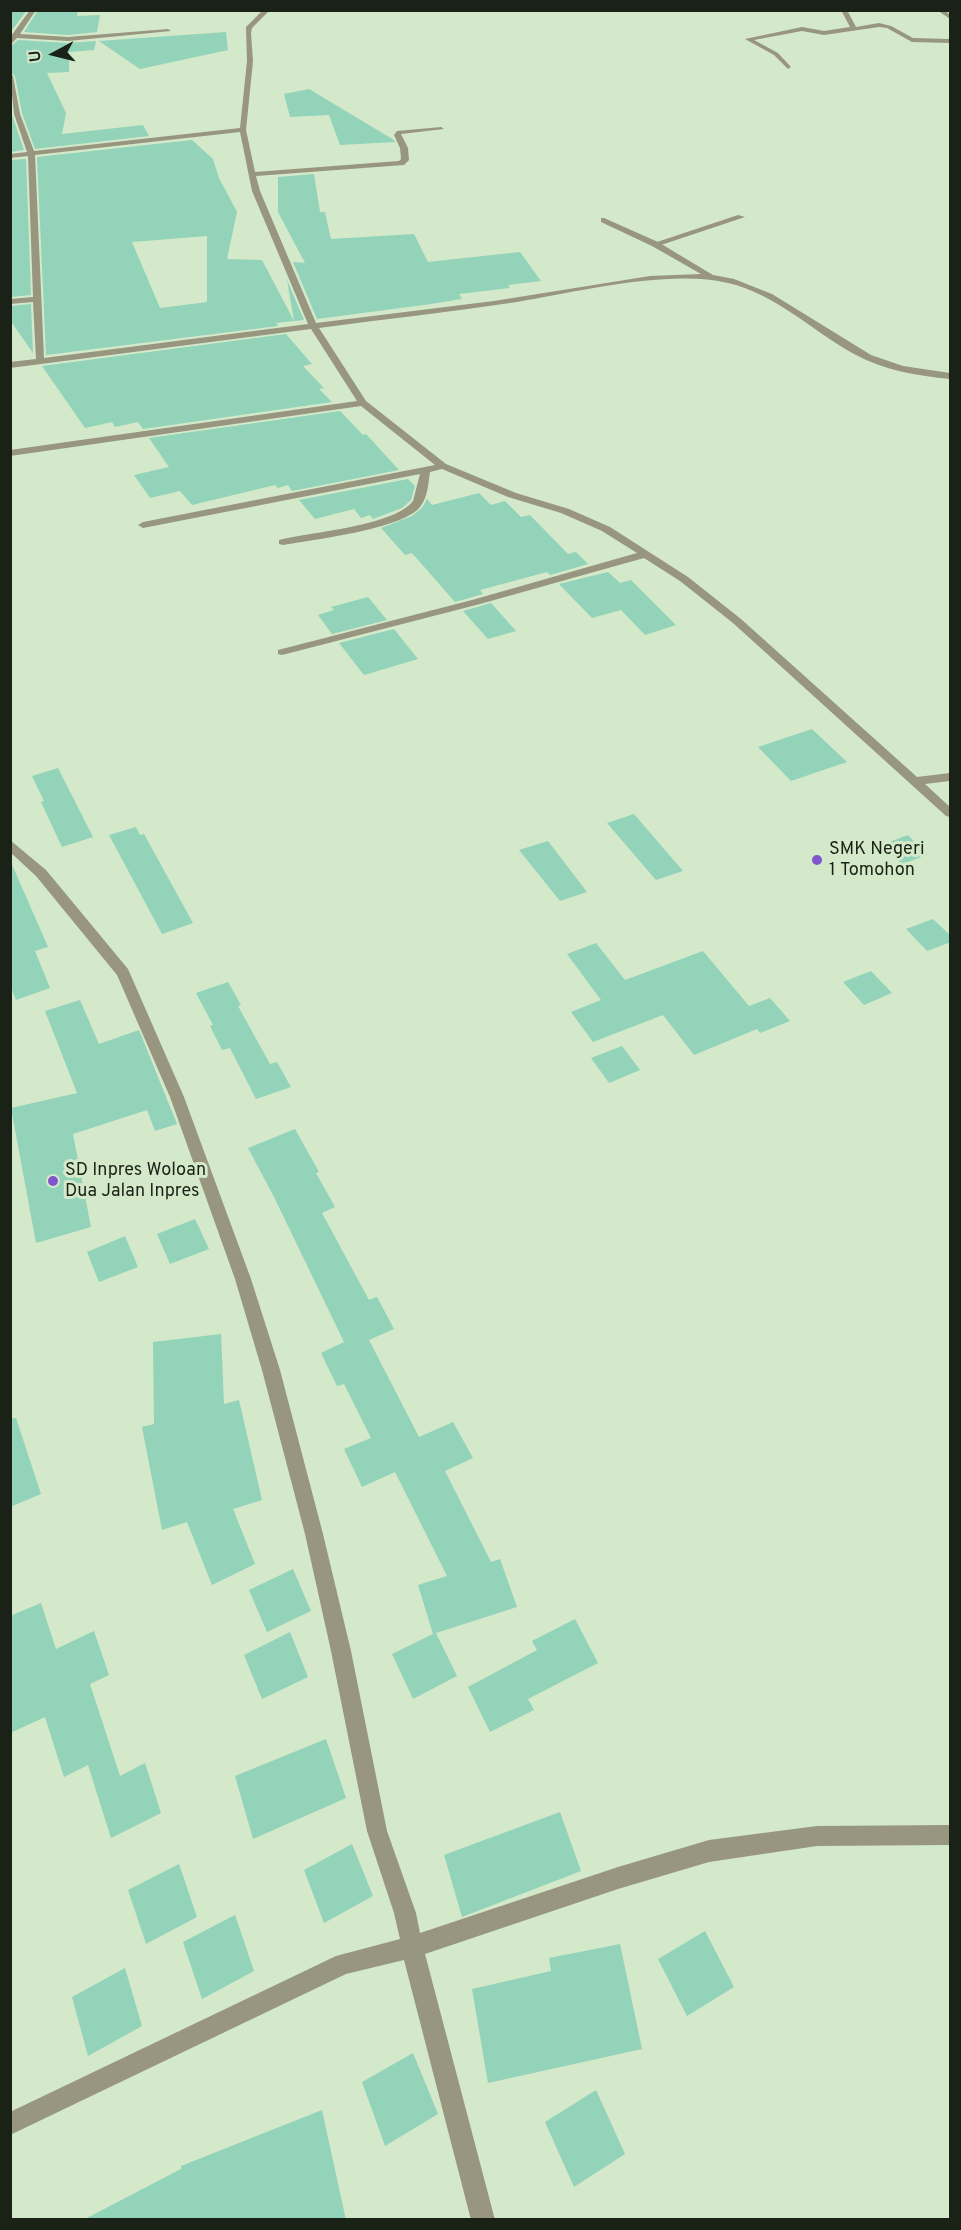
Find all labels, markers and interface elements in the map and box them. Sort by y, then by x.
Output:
north arrow [24,24,84,84]
text: U [26,49,47,63]
place label: SMK Negeri 1 Tomohon [829,839,924,882]
marker: SMK Negeri 1 Tomohon [810,853,824,867]
place label: SD Inpres Woloan Dua Jalan Inpres [65,1160,206,1202]
marker: SD Inpres Woloan Dua Jalan Inpres [46,1174,60,1188]

